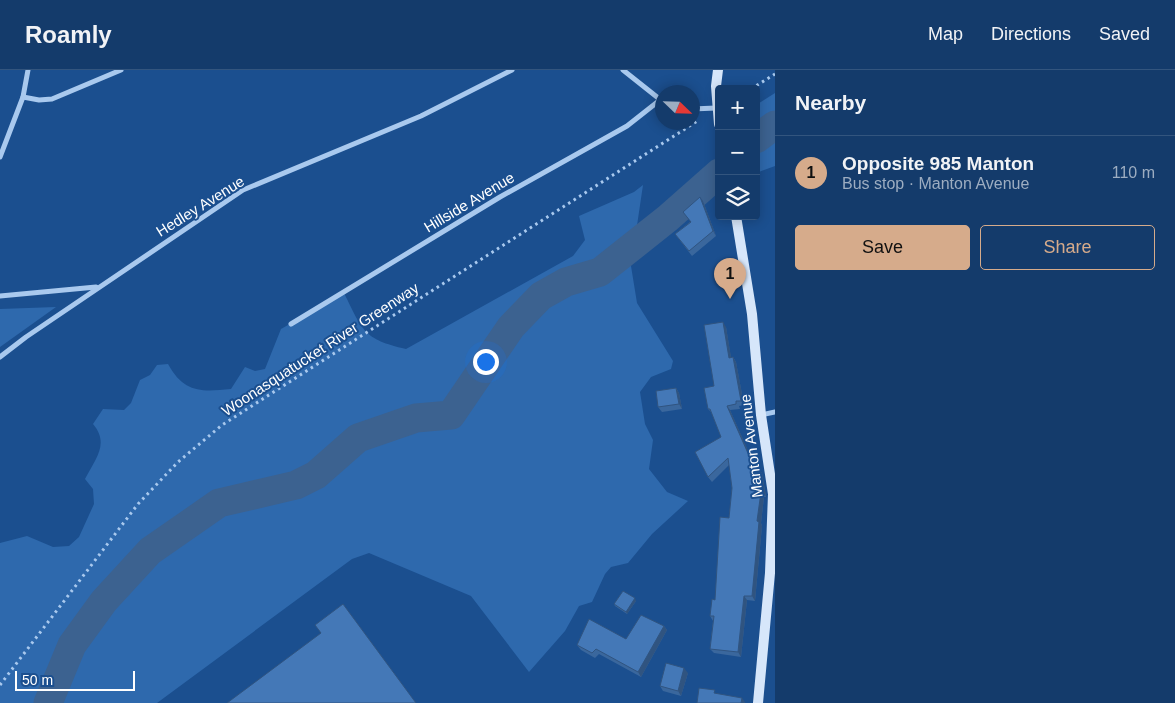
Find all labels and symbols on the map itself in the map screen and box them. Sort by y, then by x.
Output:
north arrow [655,85,700,130]
street label: Hillside Avenue [421,168,517,236]
street label: Hedley Avenue [153,172,247,240]
pin: 1 [714,258,746,299]
street label: Woonasquatucket River Greenway [218,279,422,419]
your location [473,349,499,375]
street label: Manton Avenue [736,393,766,499]
scale bar [15,668,135,691]

